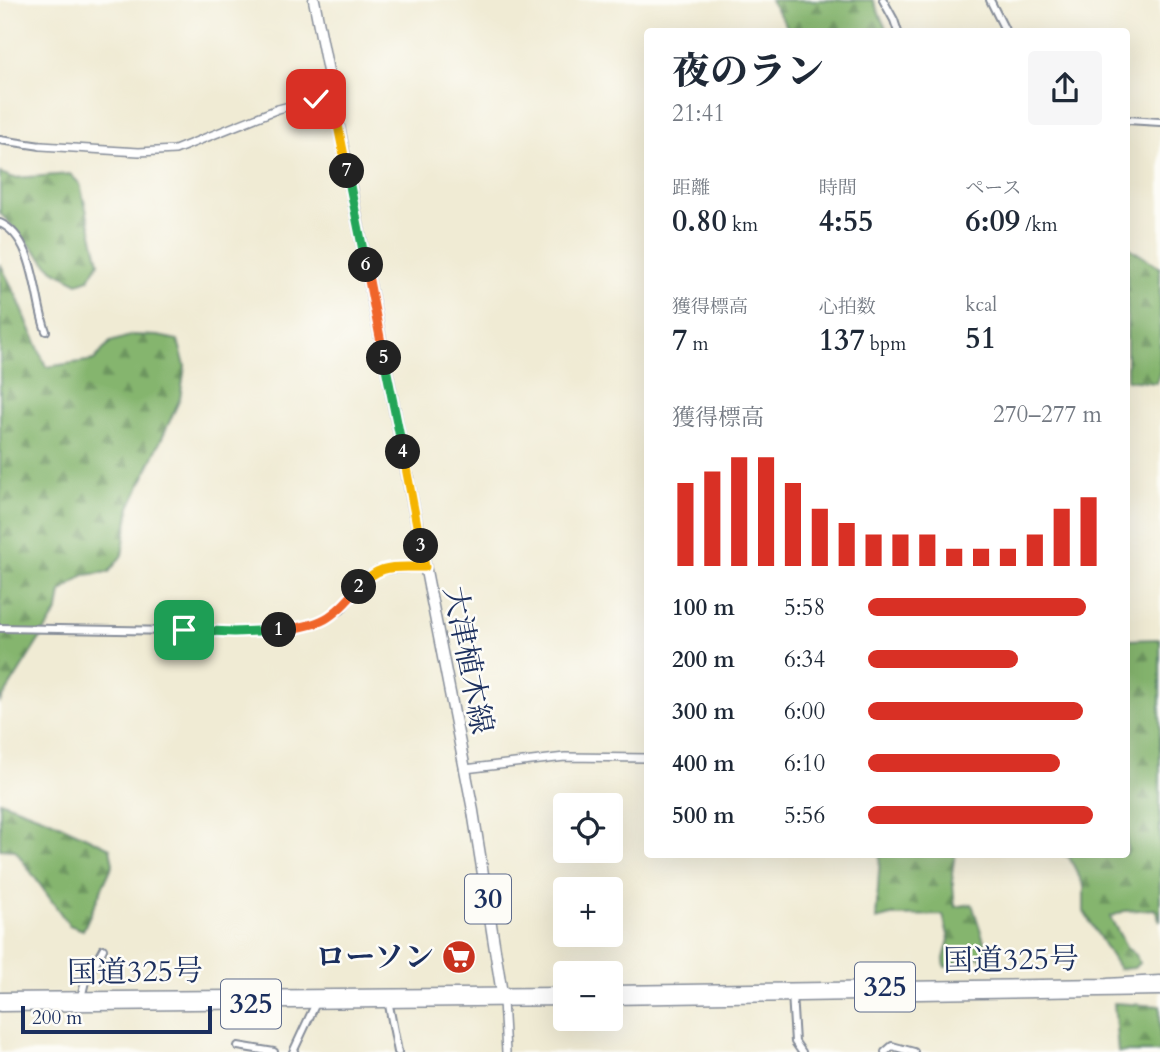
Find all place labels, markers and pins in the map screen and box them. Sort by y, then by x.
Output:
pin [286,69,346,129]
pin: 7 [330,154,364,188]
pin: 6 [348,247,384,282]
pin: 5 [366,340,402,376]
pin: 4 [386,434,420,470]
pin: 3 [404,528,438,564]
pin: 2 [342,570,376,604]
pin [154,600,214,660]
pin: 1 [262,612,296,648]
place label: ローソン [315,937,434,978]
supermarket icon: ローソン [440,938,478,976]

